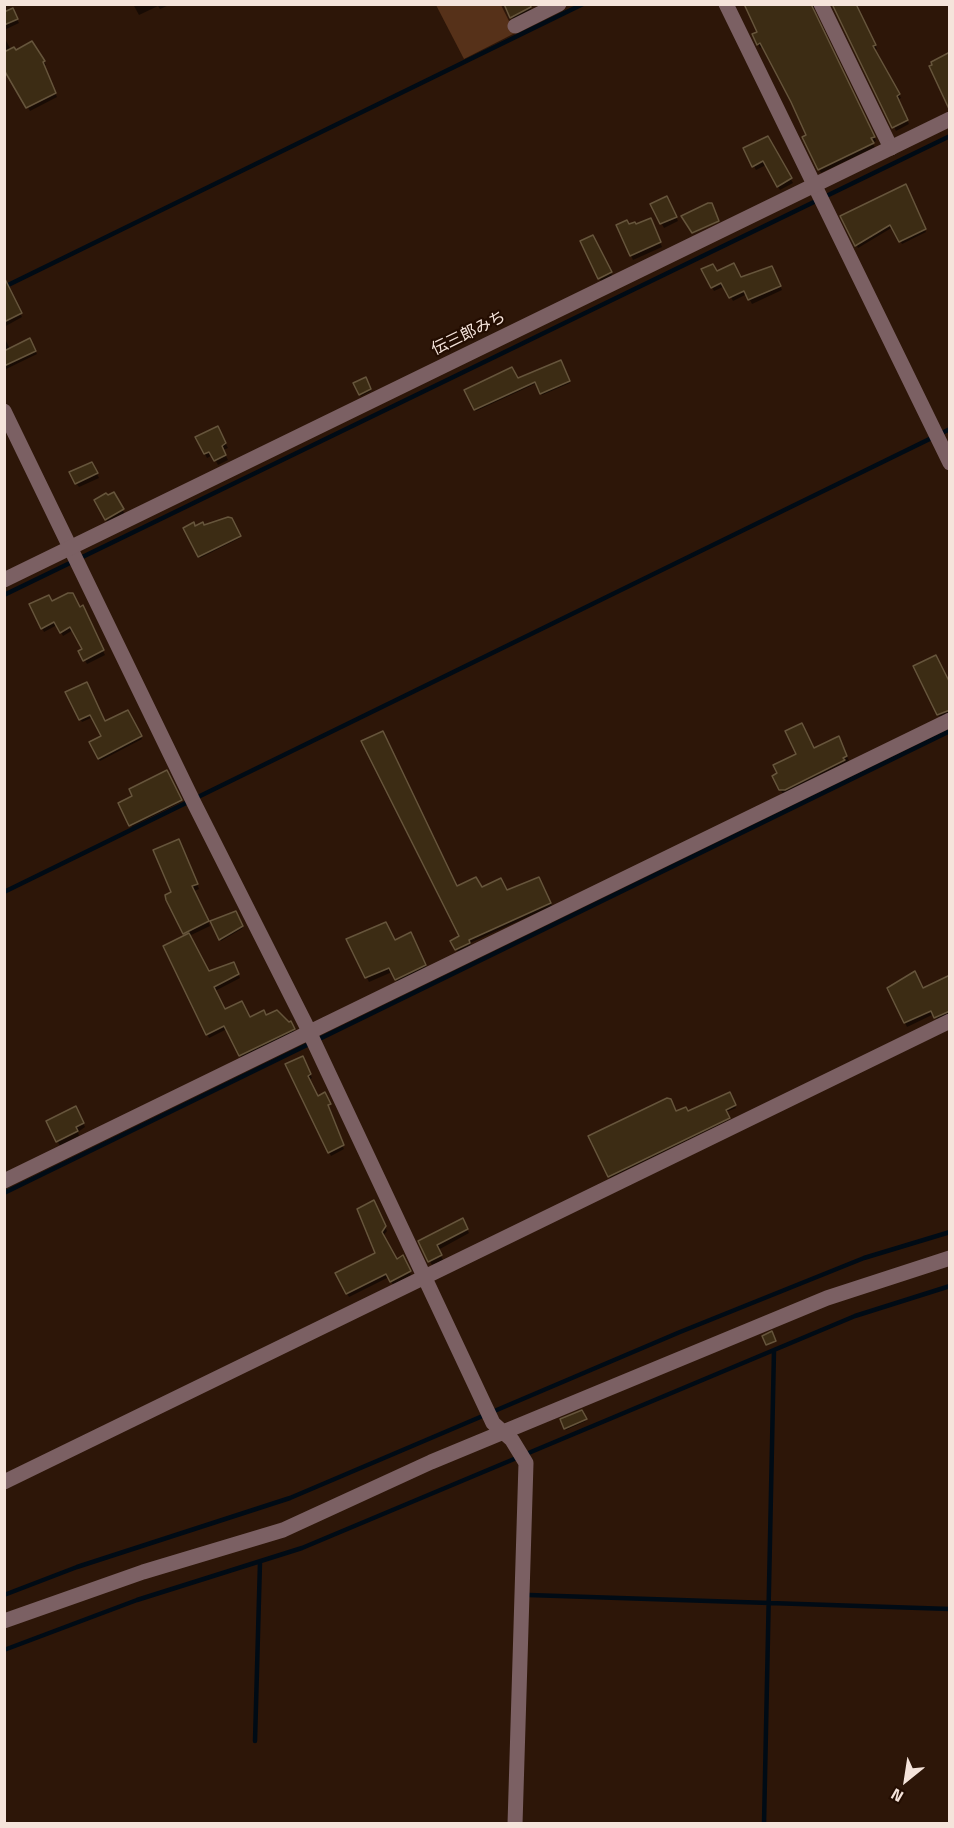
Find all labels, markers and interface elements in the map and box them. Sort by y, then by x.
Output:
street label: 伝三郎みち [429,308,509,360]
north arrow [876,1750,936,1810]
text: N [886,1782,908,1809]

